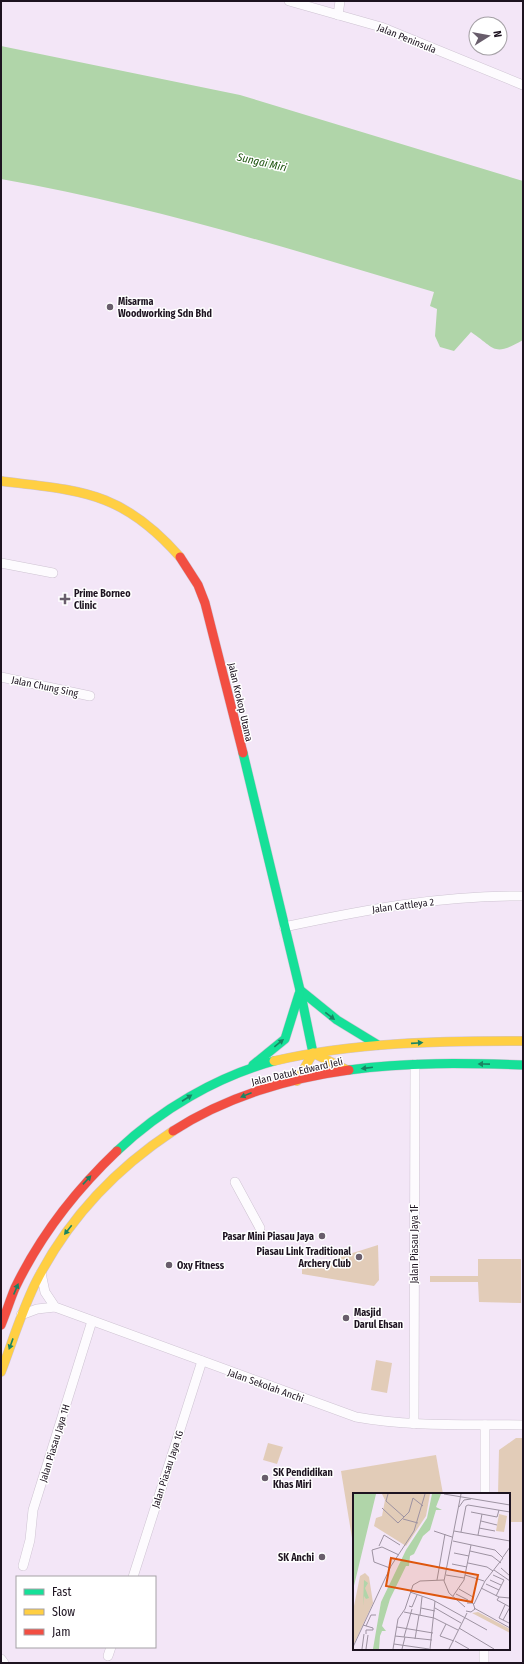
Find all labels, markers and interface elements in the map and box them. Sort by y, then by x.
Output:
north arrow [468,16,508,56]
street label: Jalan Peninsula [375,22,438,56]
text: N [490,30,504,39]
water label: Sungai Miri [235,150,288,175]
place label: Misarma Woodworking Sdn Bhd [118,296,212,320]
marker: Misarma Woodworking Sdn Bhd [105,302,115,312]
place label: Prime Borneo Clinic [74,588,131,612]
marker: Prime Borneo Clinic [59,593,71,605]
street label: Jalan Krokop Utama [225,662,255,743]
street label: Jalan Chung Sing [10,674,80,700]
street label: Jalan Cattleya 2 [371,896,435,916]
one-way arrow [324,1011,335,1020]
one-way arrow [274,1039,285,1048]
one-way arrow [411,1040,424,1046]
street label: Jalan Datuk Edward Jeli [250,1056,344,1088]
one-way arrow [478,1061,490,1068]
one-way arrow [361,1064,373,1071]
one-way arrow [240,1092,252,1098]
one-way arrow [182,1094,192,1102]
one-way arrow [82,1175,91,1185]
street label: Jalan Piasau Jaya 1F [409,1204,421,1284]
one-way arrow [64,1225,72,1236]
place label: Pasar Mini Piasau Jaya [223,1231,314,1243]
marker: Pasar Mini Piasau Jaya [317,1231,327,1241]
place label: Piasau Link Traditional Archery Club [257,1246,352,1270]
marker: Piasau Link Traditional Archery Club [354,1252,364,1262]
marker: Oxy Fitness [164,1260,174,1270]
place label: Oxy Fitness [177,1260,225,1272]
one-way arrow [13,1282,19,1294]
place label: Masjid Darul Ehsan [354,1307,403,1331]
marker: Masjid Darul Ehsan [341,1313,351,1323]
one-way arrow [8,1338,14,1350]
street label: Jalan Sekolah Anchi [226,1367,305,1405]
street label: Jalan Piasau Jaya 1H [37,1403,73,1484]
street label: Jalan Piasau Jaya 1G [150,1429,186,1509]
place label: SK Pendidikan Khas Miri [273,1467,333,1491]
marker: SK Pendidikan Khas Miri [260,1473,270,1483]
inset map [353,1493,510,1650]
place label: SK Anchi [278,1552,314,1564]
marker: SK Anchi [317,1552,327,1562]
legend [16,1576,156,1648]
text: Fast [52,1585,71,1599]
text: Slow [52,1605,75,1619]
text: Jam [52,1625,70,1639]

